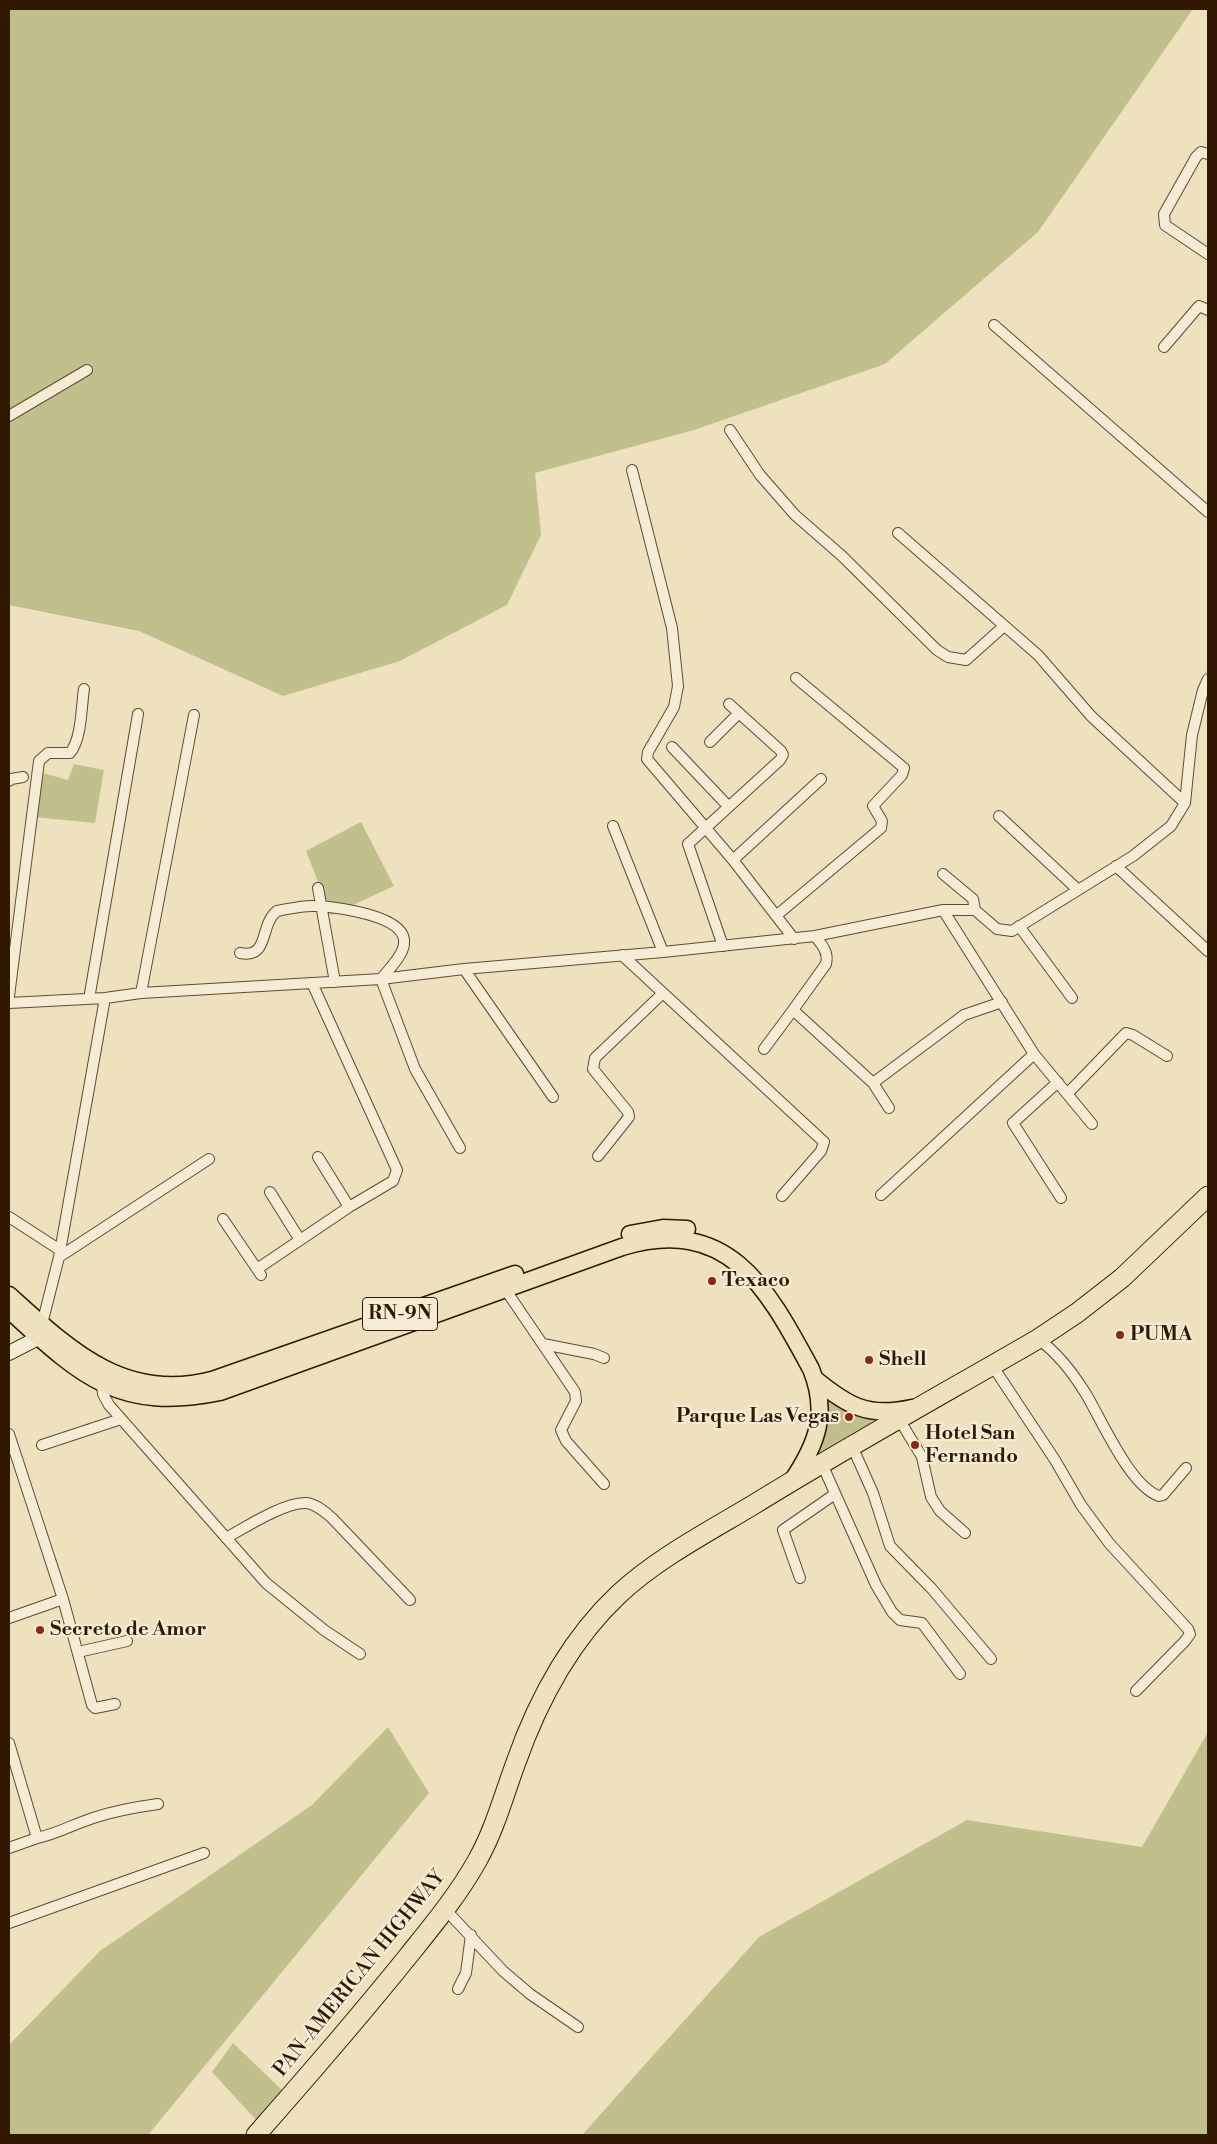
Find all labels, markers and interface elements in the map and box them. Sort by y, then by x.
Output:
place label: Texaco [722,1269,790,1293]
marker: Texaco [706,1275,718,1287]
road number: RN-9N [362,1298,438,1330]
place label: PUMA [1130,1323,1192,1347]
marker: PUMA [1114,1329,1126,1341]
place label: Shell [879,1348,927,1372]
marker: Shell [863,1354,875,1366]
place label: Parque Las Vegas [676,1405,839,1429]
marker: Parque Las Vegas [843,1411,855,1423]
place label: Hotel San Fernando [925,1422,1018,1469]
marker: Hotel San Fernando [909,1439,921,1451]
place label: Secreto de Amor [50,1618,206,1642]
marker: Secreto de Amor [34,1624,46,1636]
street label: PAN-AMERICAN HIGHWAY [269,1866,451,2082]

